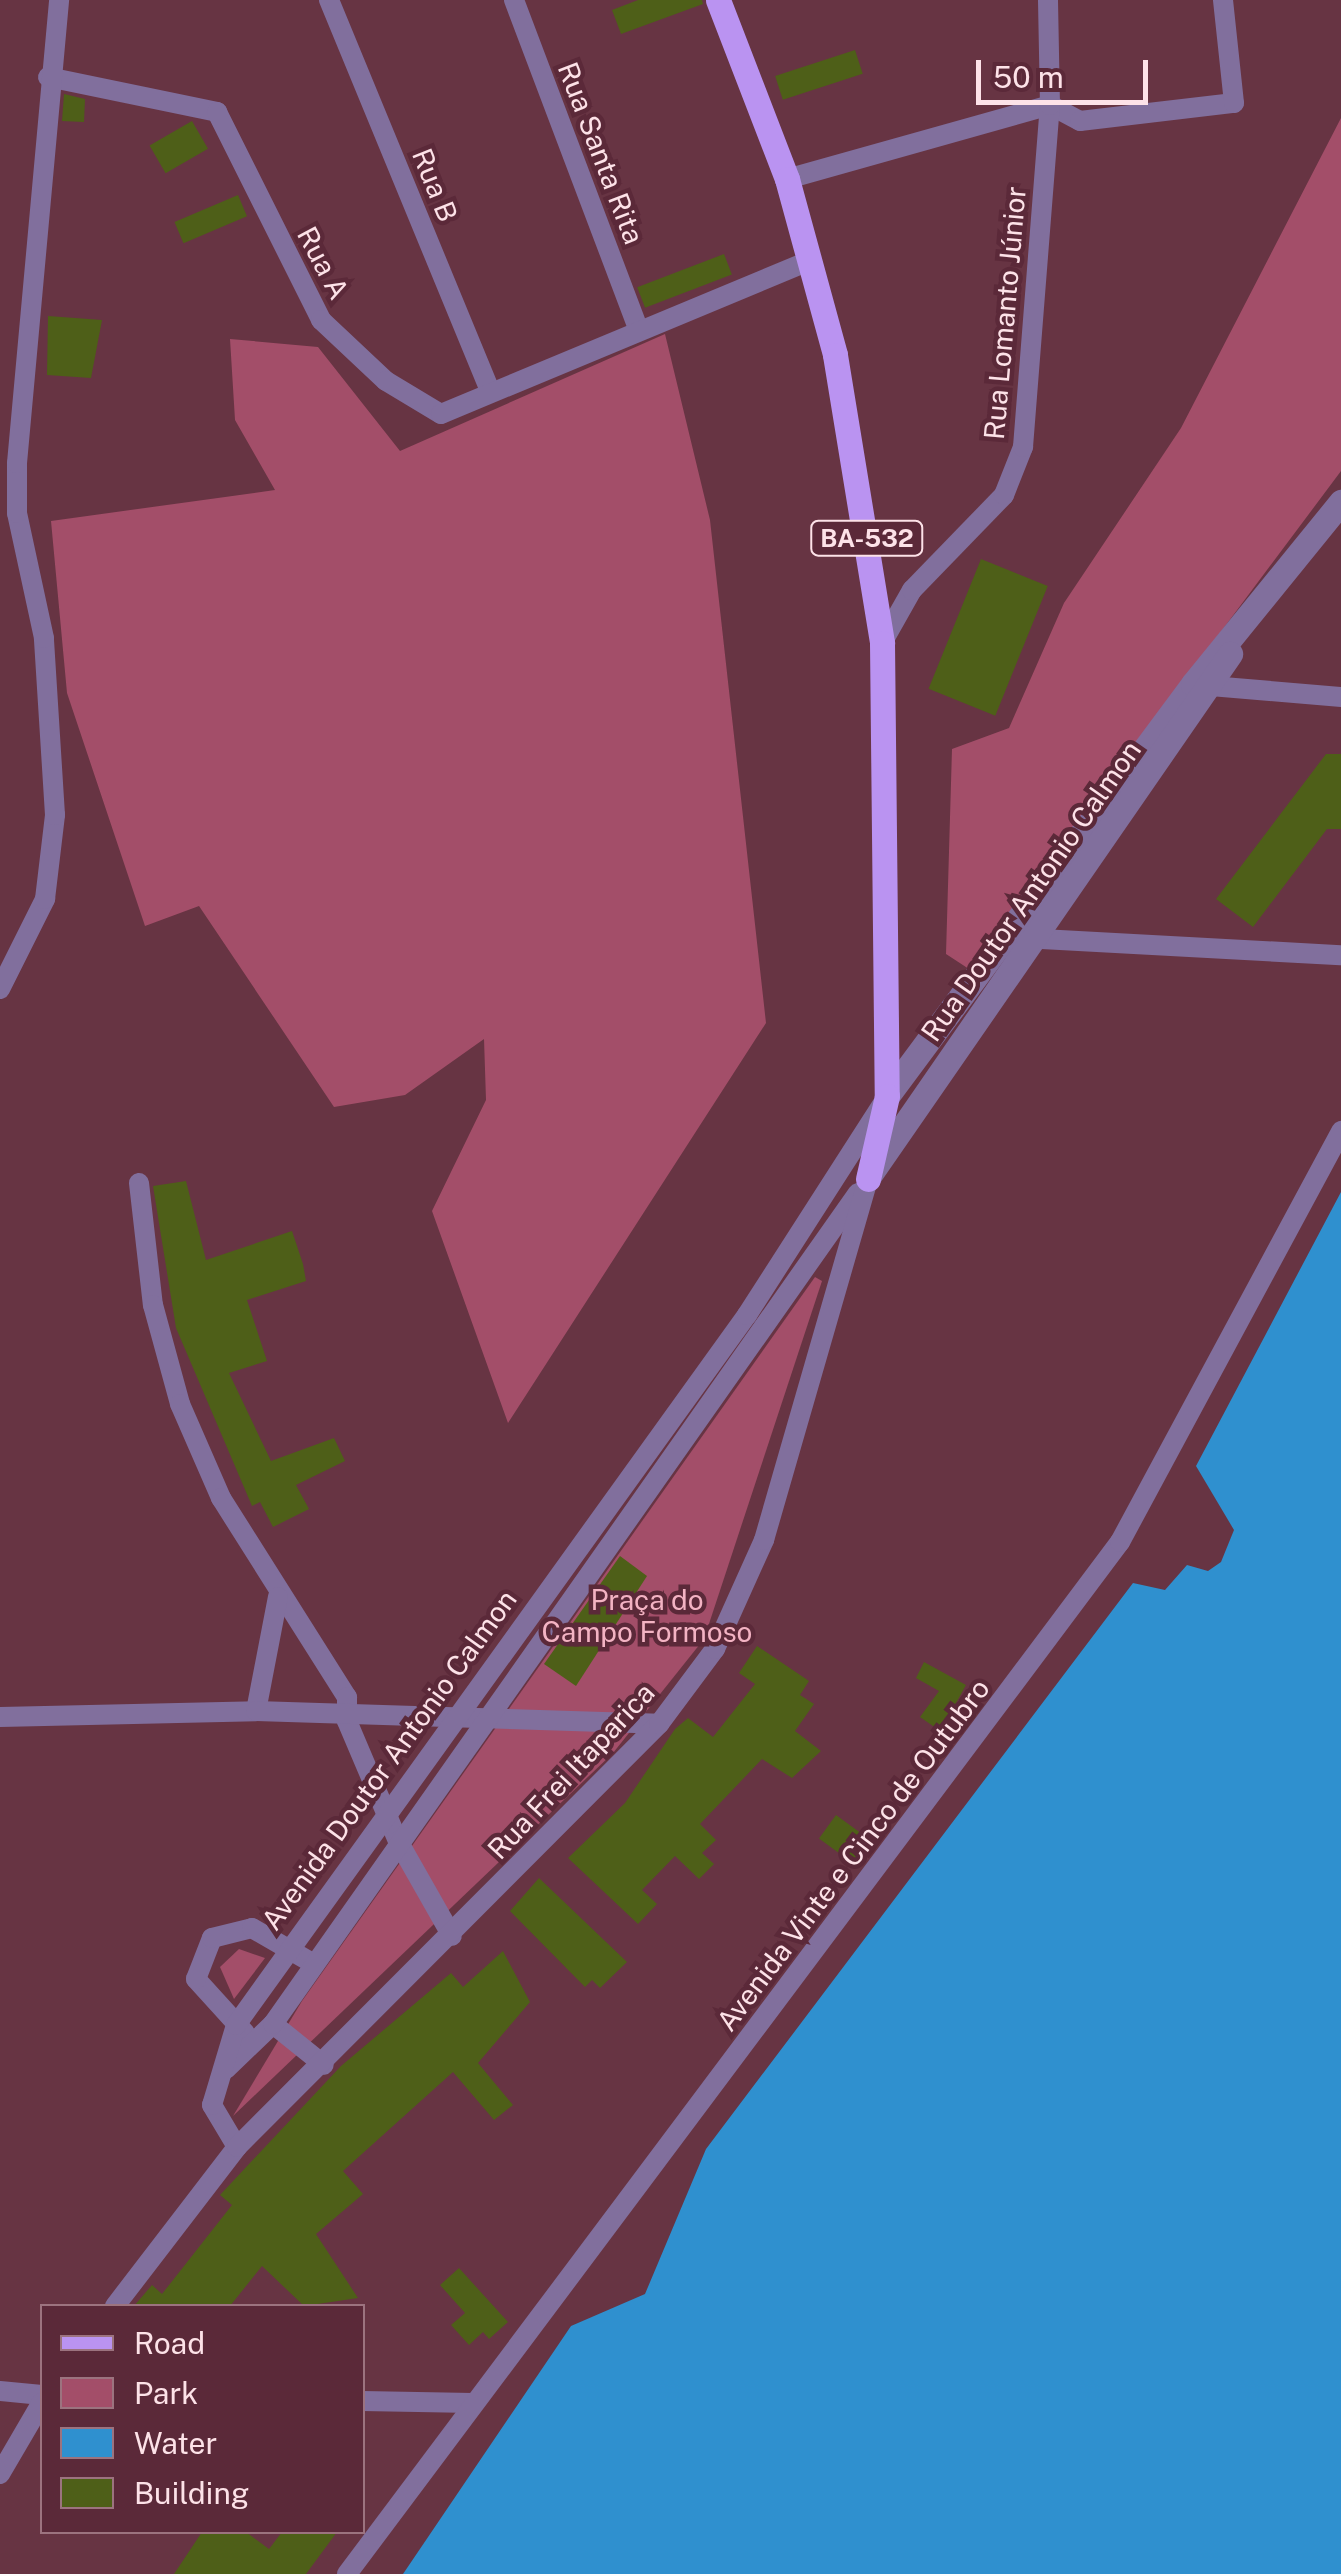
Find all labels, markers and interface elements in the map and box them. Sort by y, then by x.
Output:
scale bar [981,40,1154,102]
street label: Rua Santa Rita [551,57,651,249]
text: 50 m [993,59,1064,95]
street label: Rua B [405,143,465,227]
street label: Rua Lomanto Júnior [977,185,1033,441]
street label: Rua A [290,221,356,305]
road number: BA-532 [810,518,924,558]
street label: Rua Doutor Antonio Calmon [914,734,1148,1048]
street label: Avenida Doutor Antonio Calmon [254,1583,524,1937]
park label: Praça do Campo Formoso [541,1583,753,1649]
street label: Avenida Vinte e Cinco de Outubro [709,1671,997,2039]
street label: Rua Frei Itaparica [481,1676,661,1866]
legend [40,2304,365,2534]
text: Road [134,2325,205,2361]
text: Park [134,2375,198,2411]
text: Water [134,2425,217,2461]
text: Building [134,2475,249,2511]

